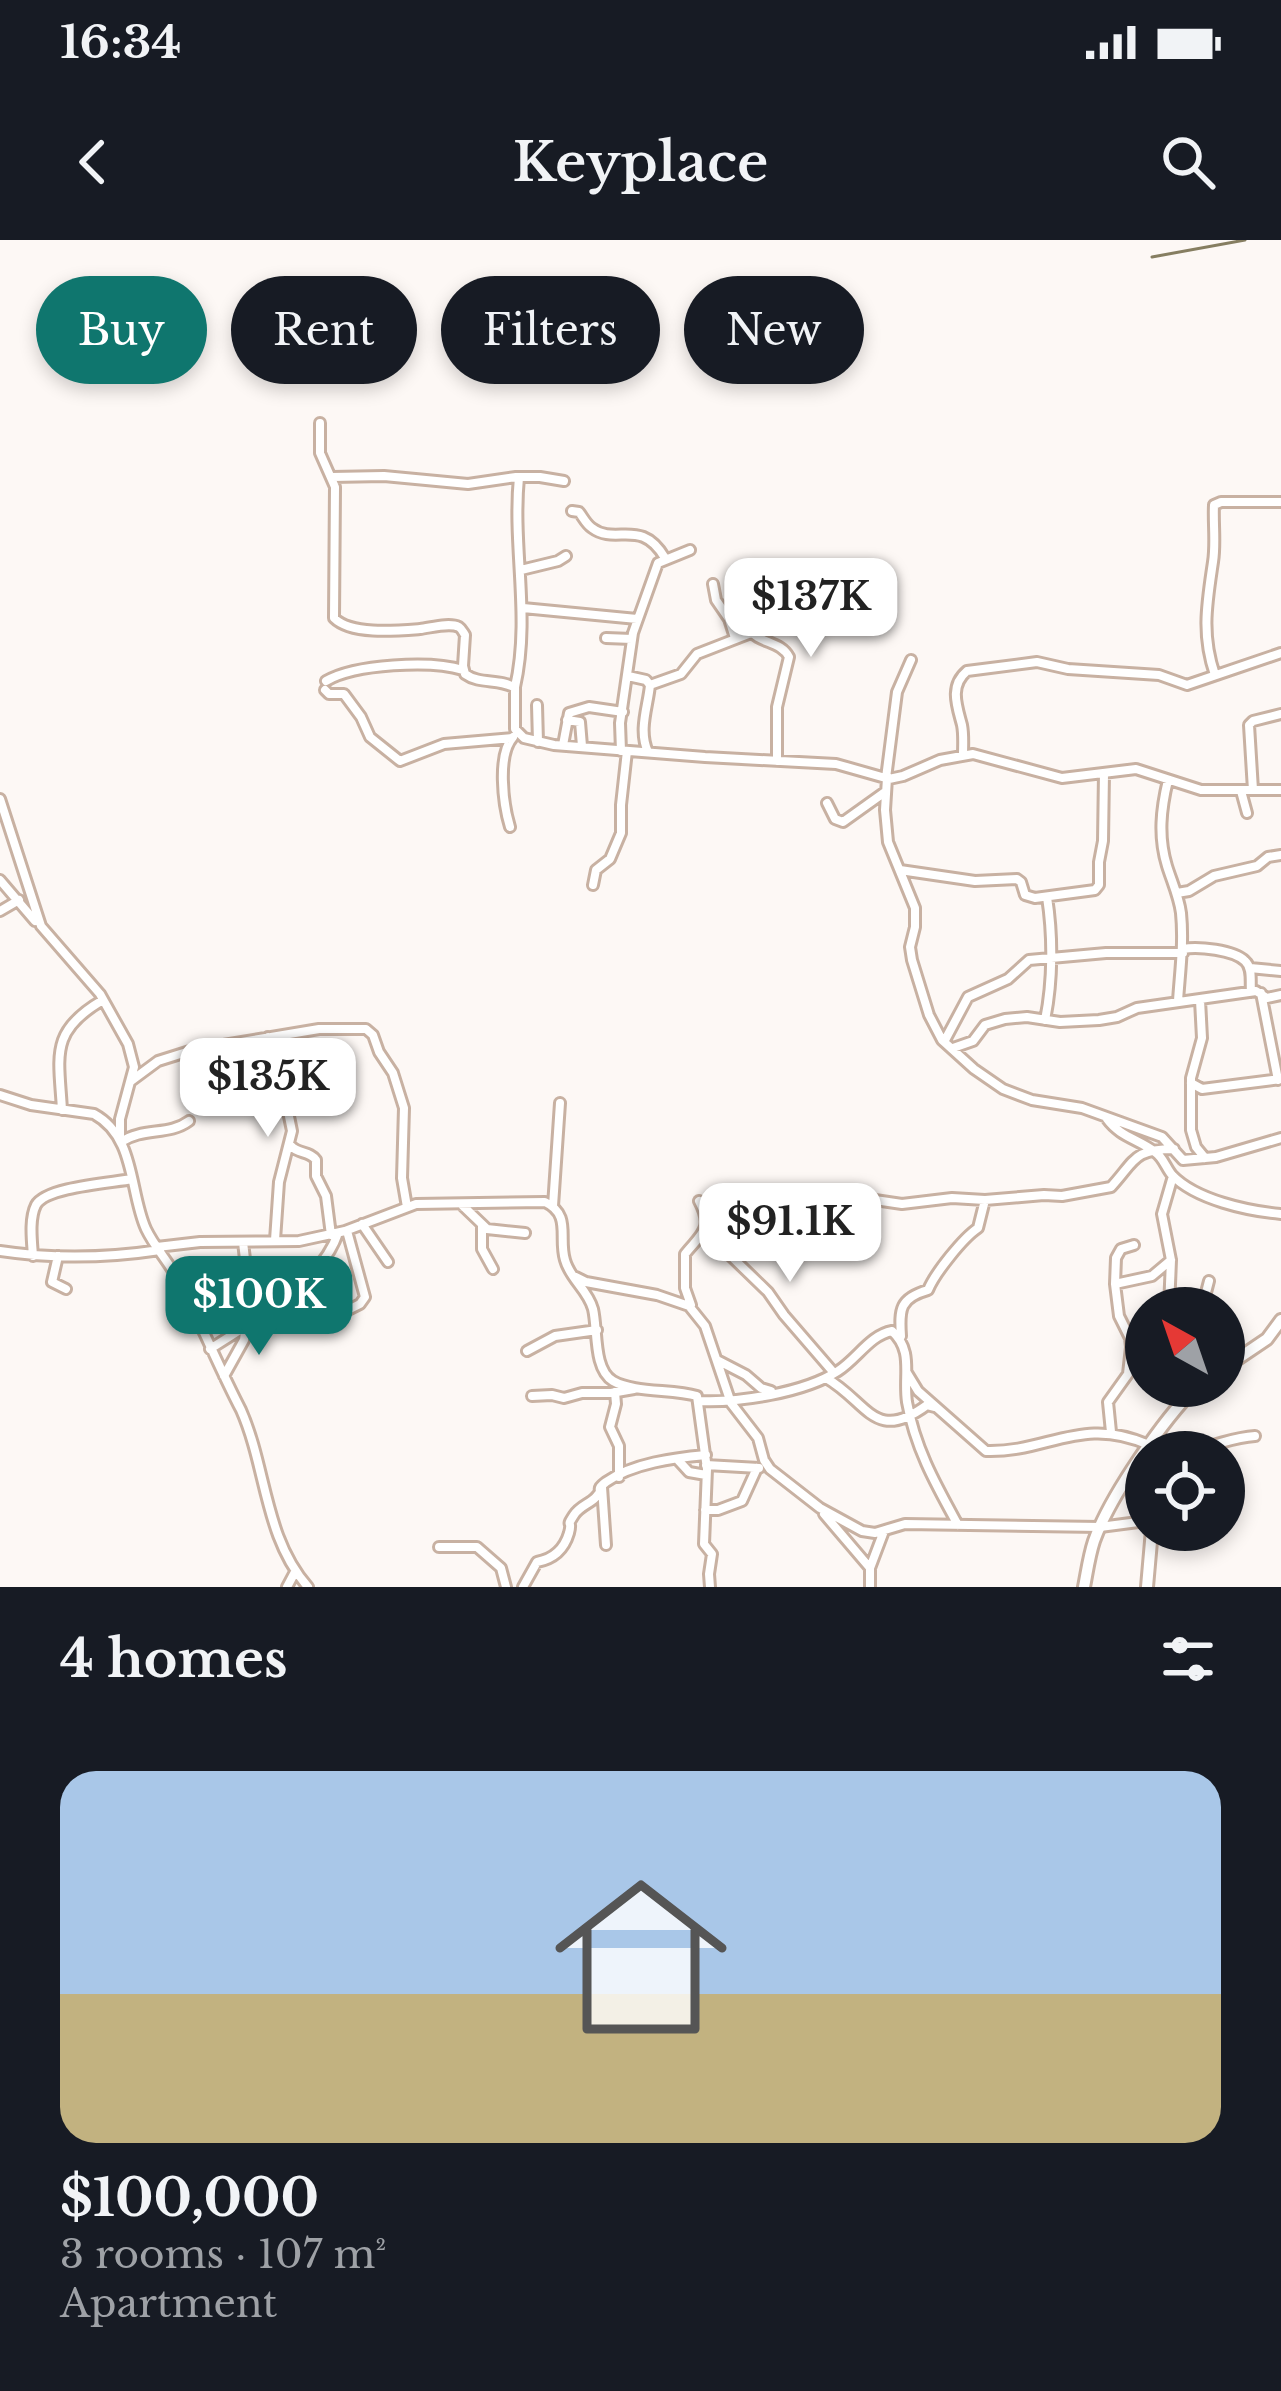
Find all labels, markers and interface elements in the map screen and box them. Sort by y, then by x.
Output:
text: 16:34 [60,14,181,70]
icon: back [60,129,126,195]
text: Keyplace [513,129,768,196]
icon: search [1155,129,1221,195]
chip: Buy [36,276,207,384]
chip: Rent [231,276,417,384]
chip: Filters [441,276,660,384]
chip: New [684,276,864,384]
pin: $137K [727,558,895,660]
text: $137K [751,572,871,621]
pin: $135K [184,1038,352,1140]
text: $135K [207,1052,329,1101]
pin: $91.1K [692,1183,888,1285]
text: $91.1K [726,1197,854,1246]
pin: $100K [175,1256,343,1358]
text: $100K [192,1270,326,1319]
north arrow [1125,1287,1245,1407]
map controls [1125,1287,1245,1551]
button: locate [1125,1431,1245,1551]
icon: filters [1155,1626,1221,1692]
text: 4 homes [60,1628,288,1691]
icon: home [533,1849,749,2065]
text: $100,000 [60,2167,319,2230]
text: 3 rooms · 107 m² [60,2230,386,2279]
text: Apartment [60,2279,277,2328]

